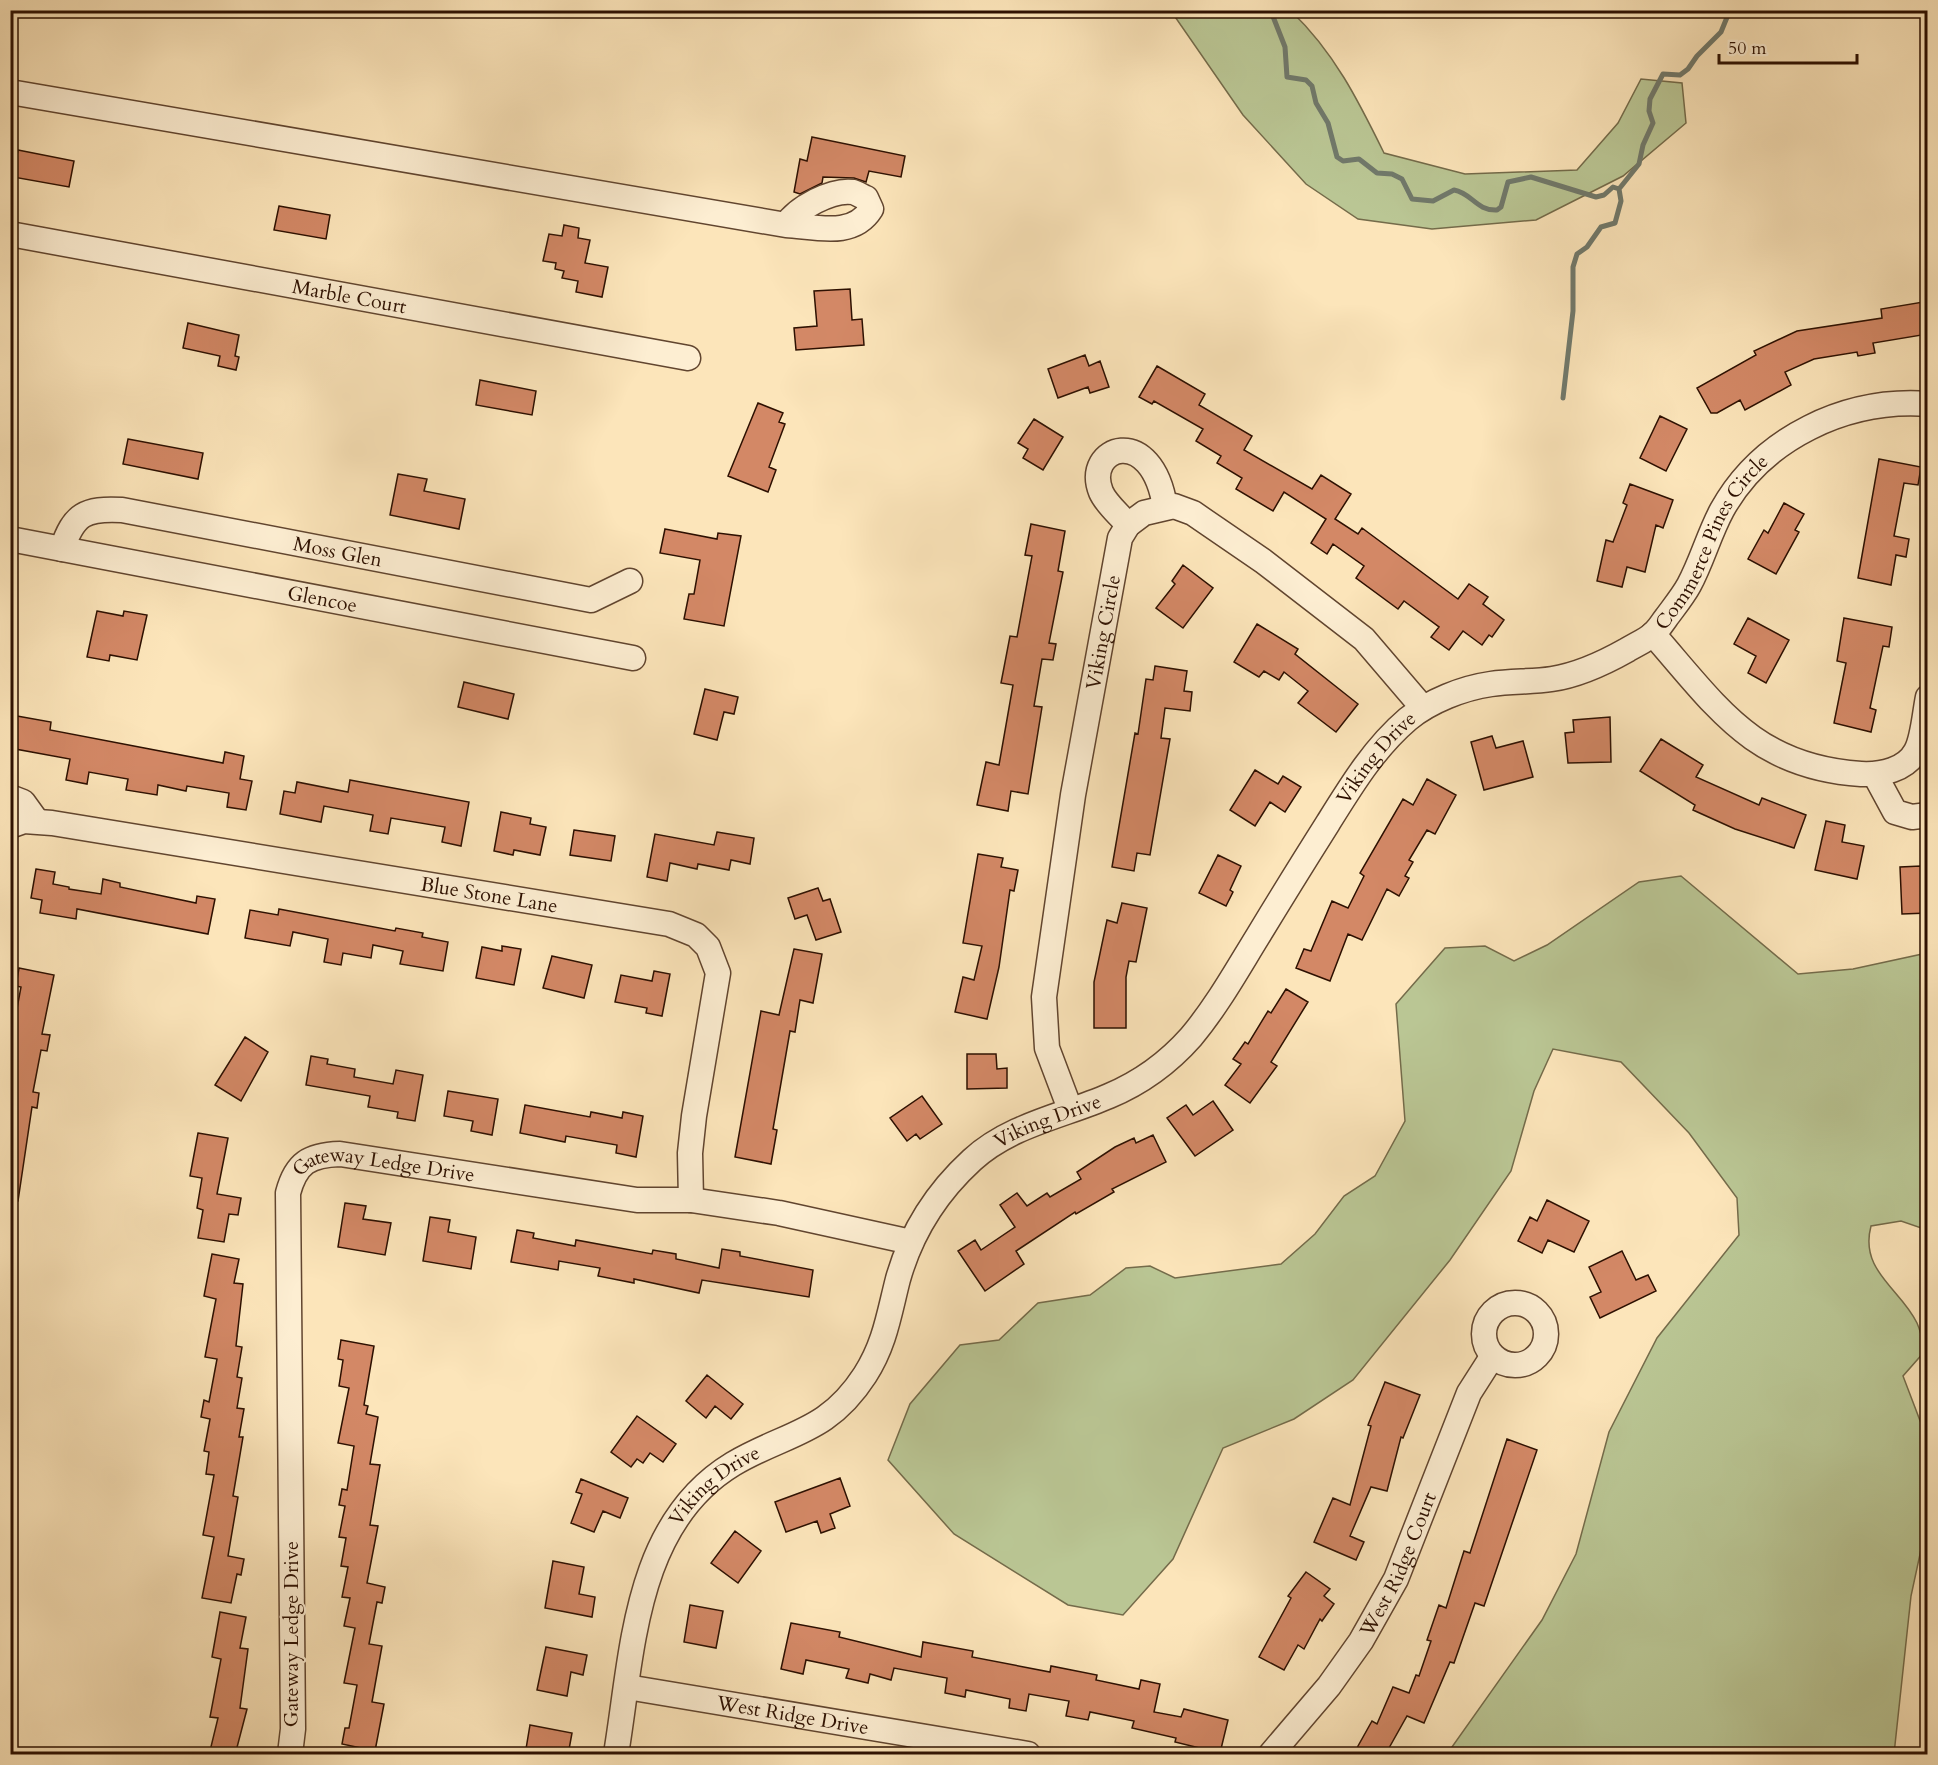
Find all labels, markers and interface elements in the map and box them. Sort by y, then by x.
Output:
scale bar [1719,27,1857,65]
text: 50 m [1728,36,1767,61]
street label: Marble Court [290,273,409,320]
street label: Commerce Pines Circle [1649,448,1774,635]
street label: Moss Glen [291,530,385,574]
street label: Viking Circle [1080,573,1127,692]
street label: Glencoe [285,579,359,619]
street label: Viking Drive [1330,705,1422,809]
street label: Blue Stone Lane [419,871,560,920]
street label: Viking Drive [989,1088,1105,1155]
street label: Gateway Ledge Drive [286,1141,477,1189]
street label: Viking Drive [663,1439,764,1531]
street label: West Ridge Court [1353,1488,1443,1642]
street label: Gateway Ledge Drive [278,1541,305,1727]
street label: West Ridge Drive [714,1689,871,1741]

